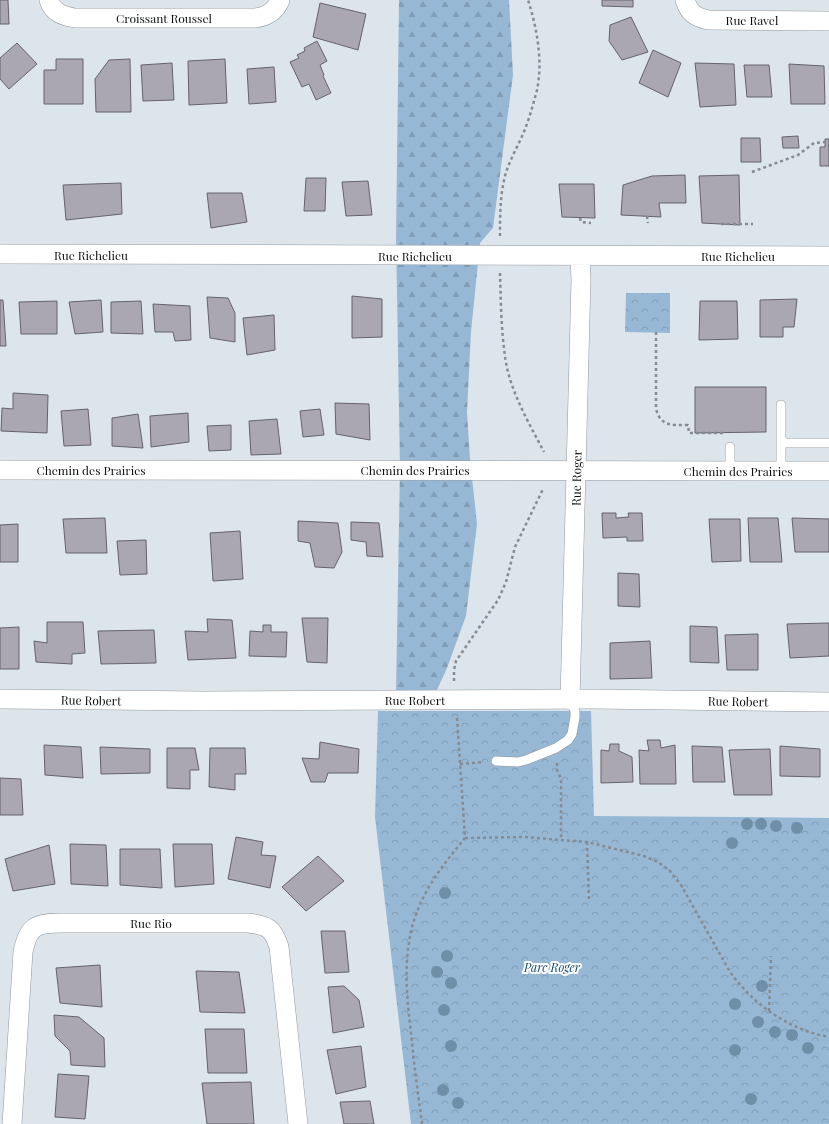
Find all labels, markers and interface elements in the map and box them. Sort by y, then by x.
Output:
street label: Croissant Roussel [116,10,213,26]
street label: Rue Ravel [726,12,779,28]
street label: Rue Richelieu [54,247,128,263]
street label: Rue Richelieu [378,248,452,264]
street label: Rue Richelieu [701,248,775,264]
street label: Rue Roger [568,449,584,506]
street label: Chemin des Prairies [36,462,146,478]
street label: Chemin des Prairies [360,462,470,478]
street label: Chemin des Prairies [683,463,793,479]
street label: Rue Robert [61,691,122,709]
street label: Rue Robert [385,692,446,708]
street label: Rue Robert [708,692,769,710]
street label: Rue Rio [130,915,172,931]
park label: Parc Roger [523,959,581,975]

